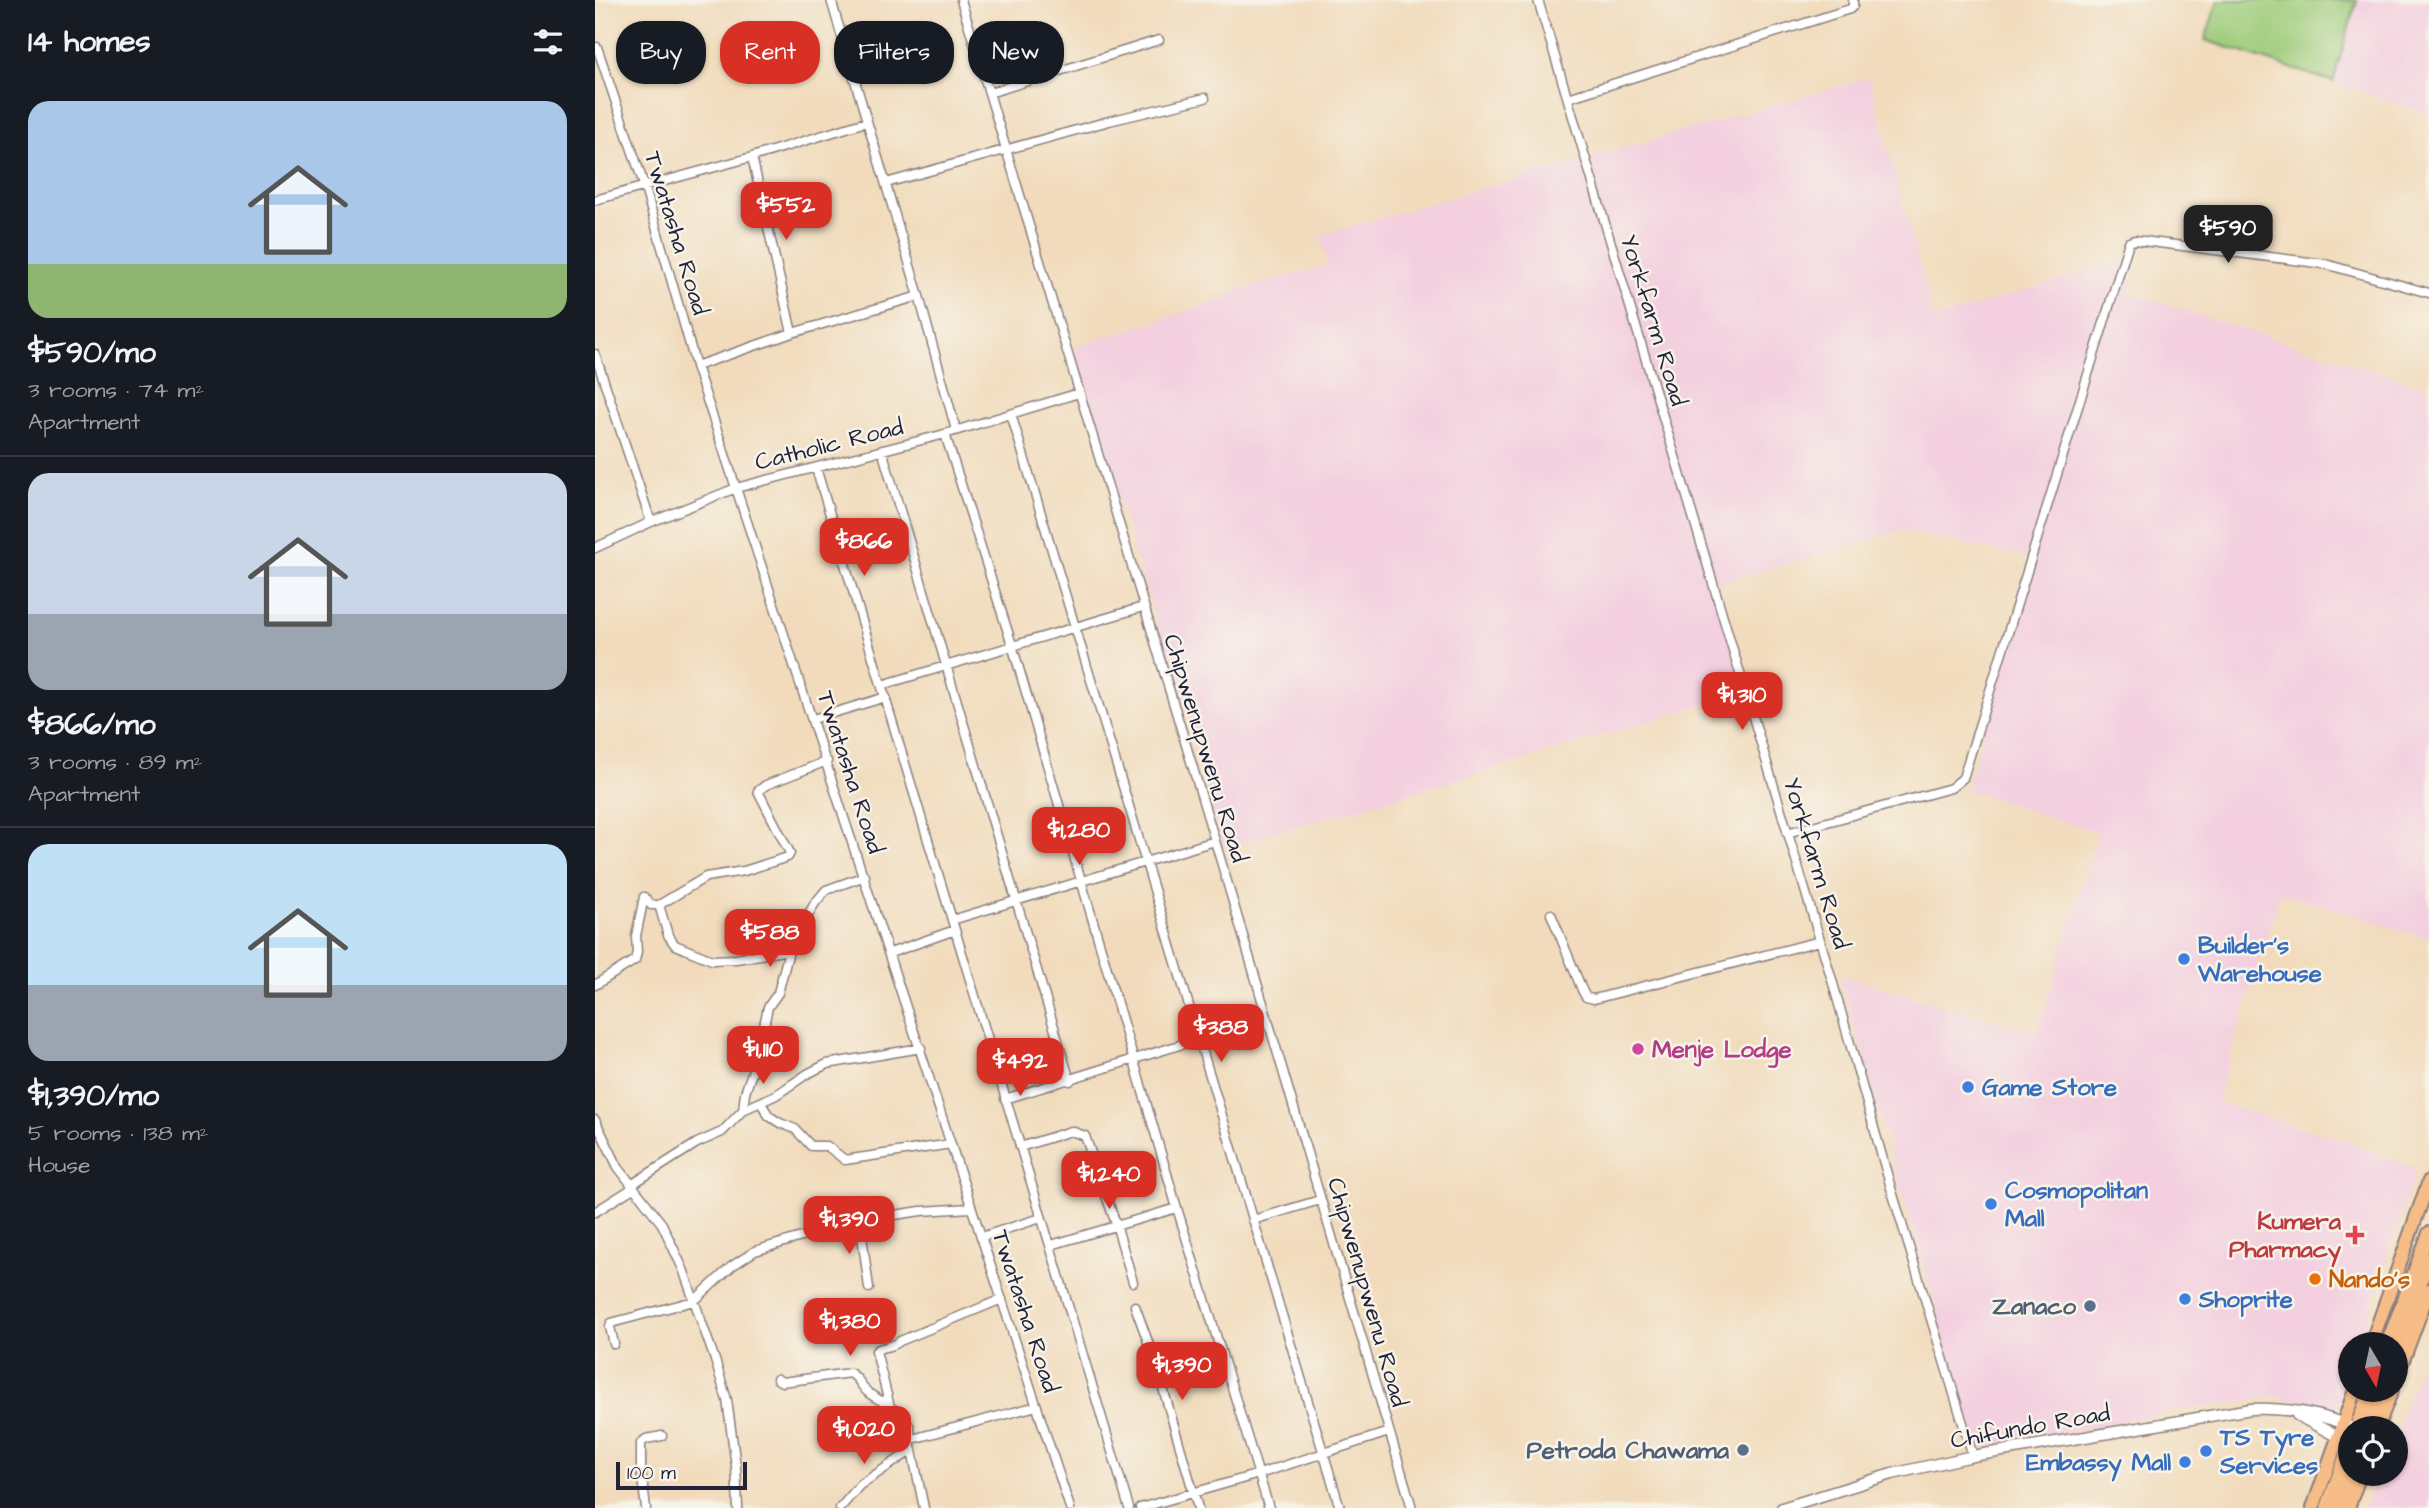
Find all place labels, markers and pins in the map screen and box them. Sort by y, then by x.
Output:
pin: $552 [745,182,827,242]
pin: $590 [2187,205,2269,265]
pin: $866 [823,518,905,578]
pin: $1,310 [1685,672,1799,732]
pin: $1,280 [1022,808,1136,867]
pin: $588 [729,909,811,969]
place label: Builder's Warehouse [2197,929,2322,991]
marker: Builder's Warehouse [2176,951,2192,967]
pin: $388 [1180,1004,1262,1064]
pin: $1,110 [706,1026,820,1086]
place label: Menje Lodge [1652,1033,1791,1068]
pin: $492 [979,1038,1061,1098]
marker: Menje Lodge [1630,1041,1646,1057]
place label: Game Store [1982,1071,2117,1105]
marker: Game Store [1960,1079,1976,1095]
pin: $1,240 [1052,1152,1166,1211]
place label: Cosmopolitan Mall [2005,1174,2148,1236]
pin: $1,390 [792,1196,906,1256]
marker: Cosmopolitan Mall [1983,1196,1999,1212]
place label: Kumera Pharmacy [2229,1205,2342,1269]
marker: Kumera Pharmacy [2347,1227,2363,1243]
place label: Nando's [2329,1263,2410,1297]
marker: Nando's [2307,1271,2323,1287]
place label: Shoprite [2198,1283,2293,1317]
place label: Zanaco [1992,1290,2076,1324]
marker: Shoprite [2177,1291,2193,1307]
pin: $1,380 [793,1298,907,1358]
marker: Zanaco [2082,1298,2098,1314]
pin: $1,390 [1125,1342,1239,1402]
pin: $1,020 [807,1406,921,1466]
place label: TS Tyre Services [2219,1421,2318,1483]
place label: Petroda Chawama [1527,1434,1730,1468]
marker: Petroda Chawama [1735,1442,1751,1458]
marker: TS Tyre Services [2198,1443,2214,1459]
place label: Embassy Mall [2026,1446,2171,1482]
marker: Embassy Mall [2177,1454,2193,1470]

